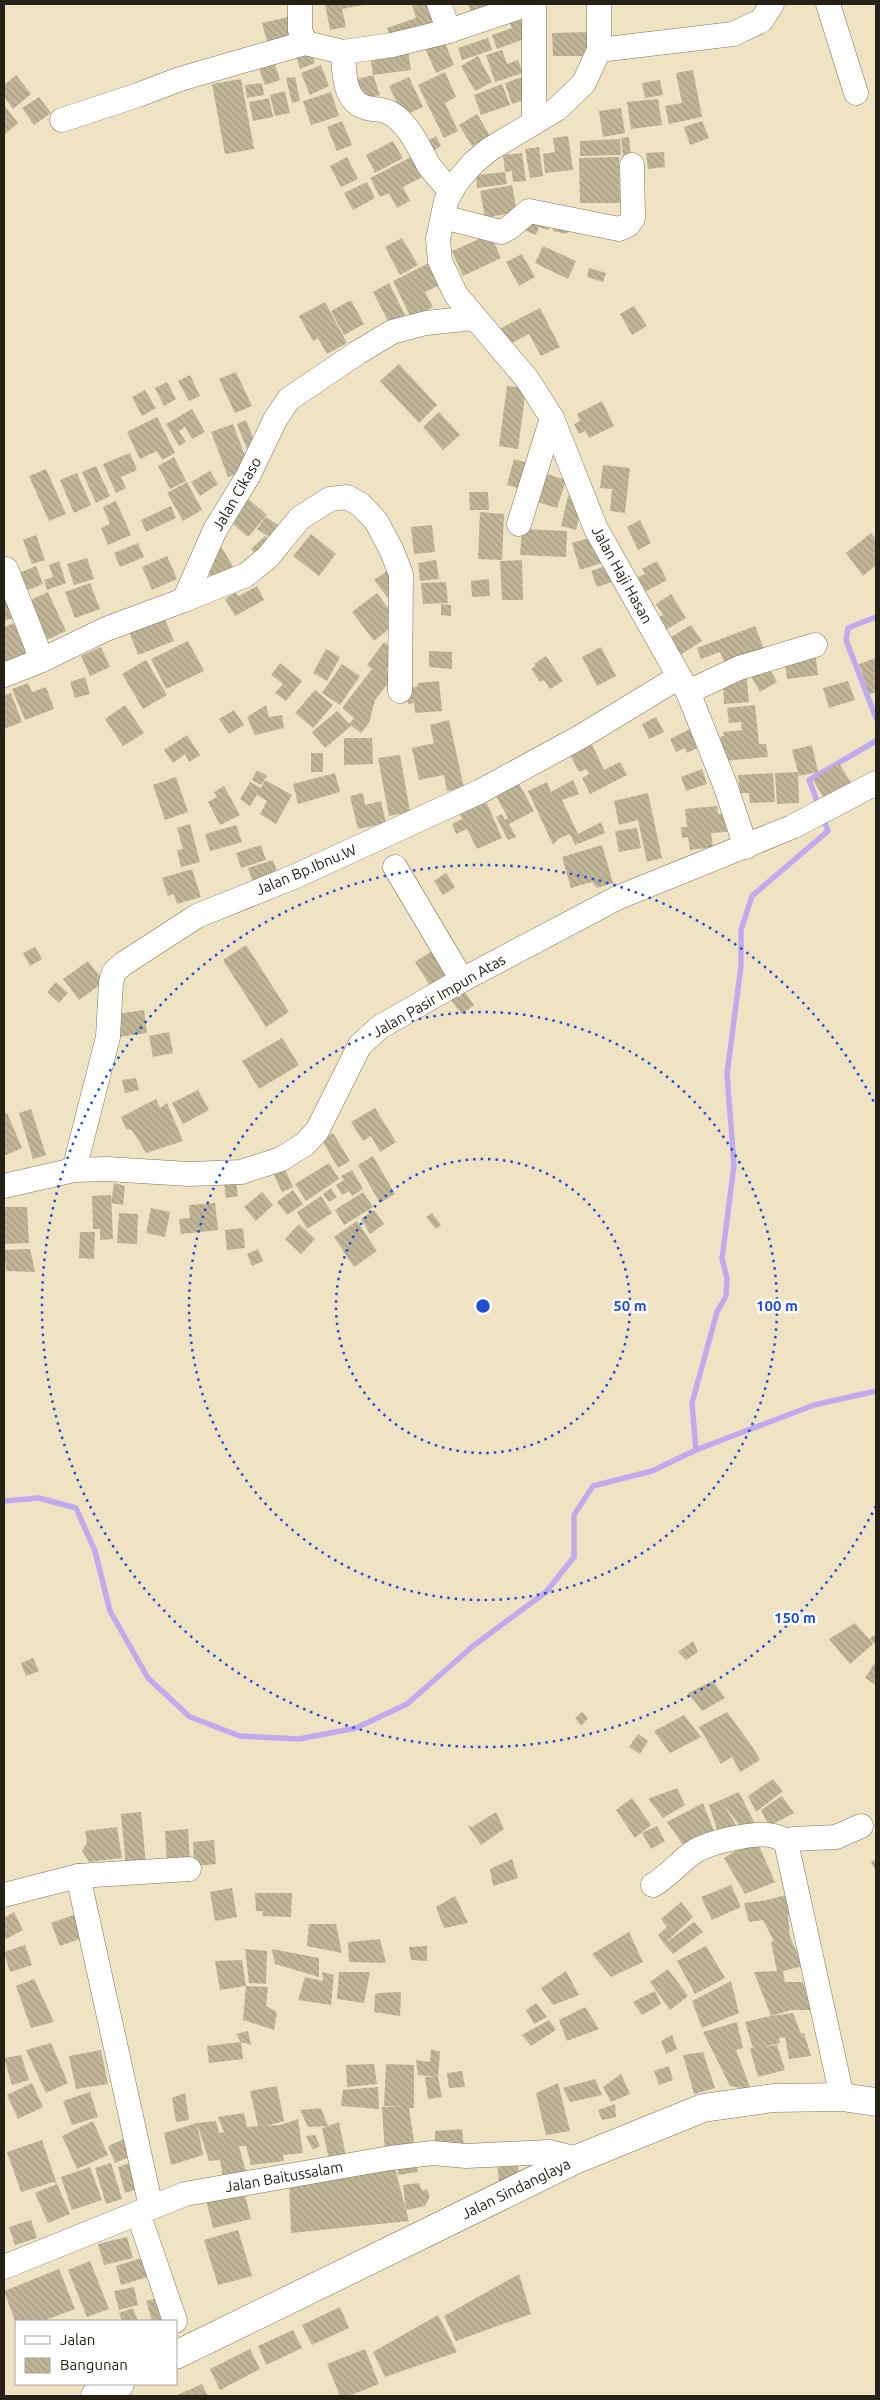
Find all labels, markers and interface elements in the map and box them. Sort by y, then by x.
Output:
street label: Jalan Cikaso [209,454,264,534]
street label: Jalan Haji Hasan [589,523,656,626]
street label: Jalan Bp.Ibnu.W [253,841,359,898]
street label: Jalan Pasir Impun Atas [369,951,508,1041]
centre of rings [474,1297,492,1315]
text: 50 m [613,1297,647,1314]
text: 100 m [756,1297,798,1314]
text: 150 m [774,1609,816,1626]
street label: Jalan Sindanglaya [459,2155,573,2222]
street label: Jalan Baitussalam [224,2158,344,2195]
legend [15,2320,178,2385]
text: Jalan [60,2331,95,2348]
text: Bangunan [60,2356,128,2373]

